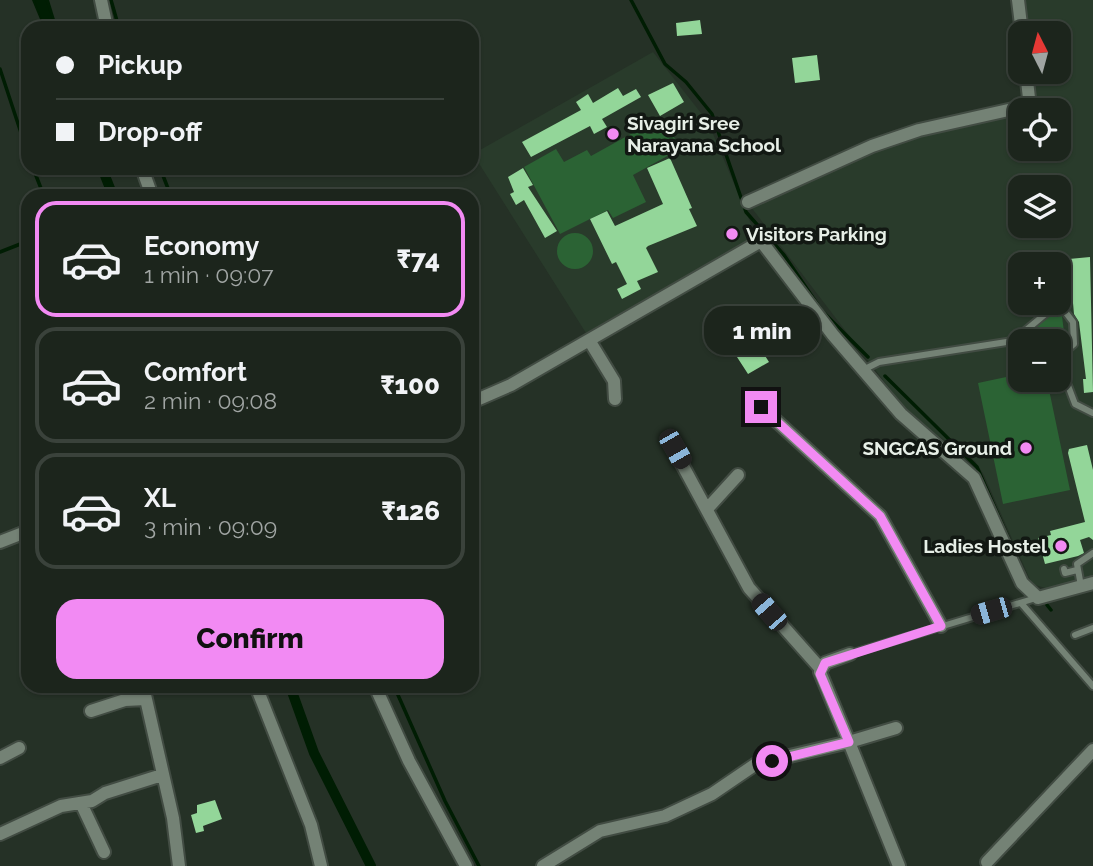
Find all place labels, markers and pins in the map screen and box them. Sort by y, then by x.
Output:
place label: Sivagiri Sree Narayana School [627,112,782,156]
marker: Sivagiri Sree Narayana School [605,126,621,142]
place label: Visitors Parking [746,223,887,245]
marker: Visitors Parking [724,226,740,242]
place label: SNGCAS Ground [862,437,1012,459]
marker: SNGCAS Ground [1018,440,1034,456]
place label: Ladies Hostel [923,535,1048,557]
marker: Ladies Hostel [1053,538,1069,554]

